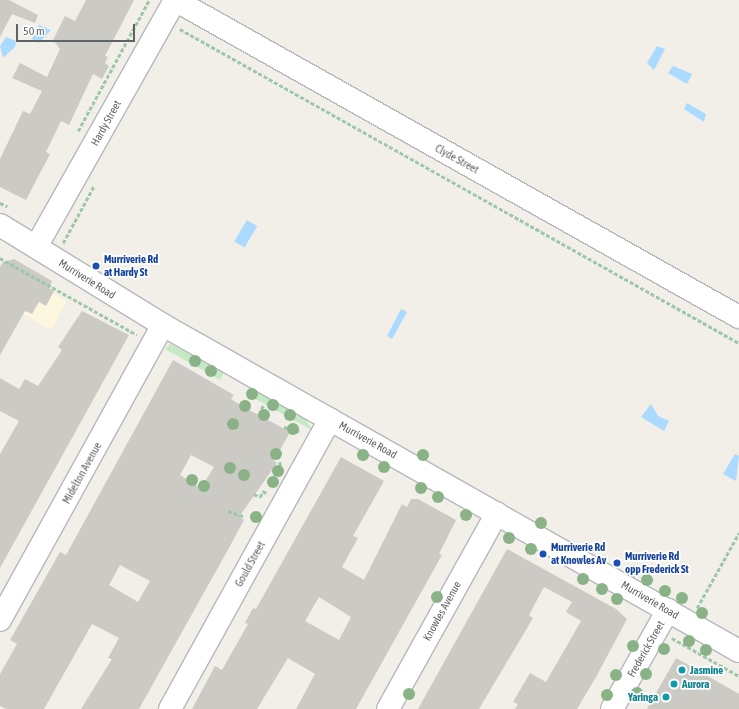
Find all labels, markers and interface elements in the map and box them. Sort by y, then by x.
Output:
scale bar [18,16,137,42]
text: 50 m [23,24,45,38]
street label: Hardy Street [88,98,124,148]
street label: Clyde Street [433,142,481,176]
place label: Murriverie Rd at Hardy St [104,253,158,279]
street label: Murriverie Road [56,256,118,302]
marker: Murriverie Rd at Hardy St [91,261,101,271]
street label: Murriverie Road [337,419,399,461]
street label: Midelton Avenue [60,440,104,506]
street label: Gould Street [232,539,268,589]
place label: Murriverie Rd at Knowles Av [551,541,606,567]
marker: Murriverie Rd at Knowles Av [538,549,548,559]
place label: Murriverie Rd opp Frederick St [625,550,689,576]
marker: Murriverie Rd opp Frederick St [612,558,622,568]
street label: Murriverie Road [619,578,681,622]
street label: Knowles Avenue [420,579,464,643]
street label: Frederick Street [625,618,667,680]
place label: Jasmine [690,663,723,677]
marker: Jasmine [677,665,687,675]
place label: Aurora [682,677,709,691]
marker: Aurora [669,679,679,689]
place label: Yaringa [628,690,658,704]
marker: Yaringa [661,692,671,702]

